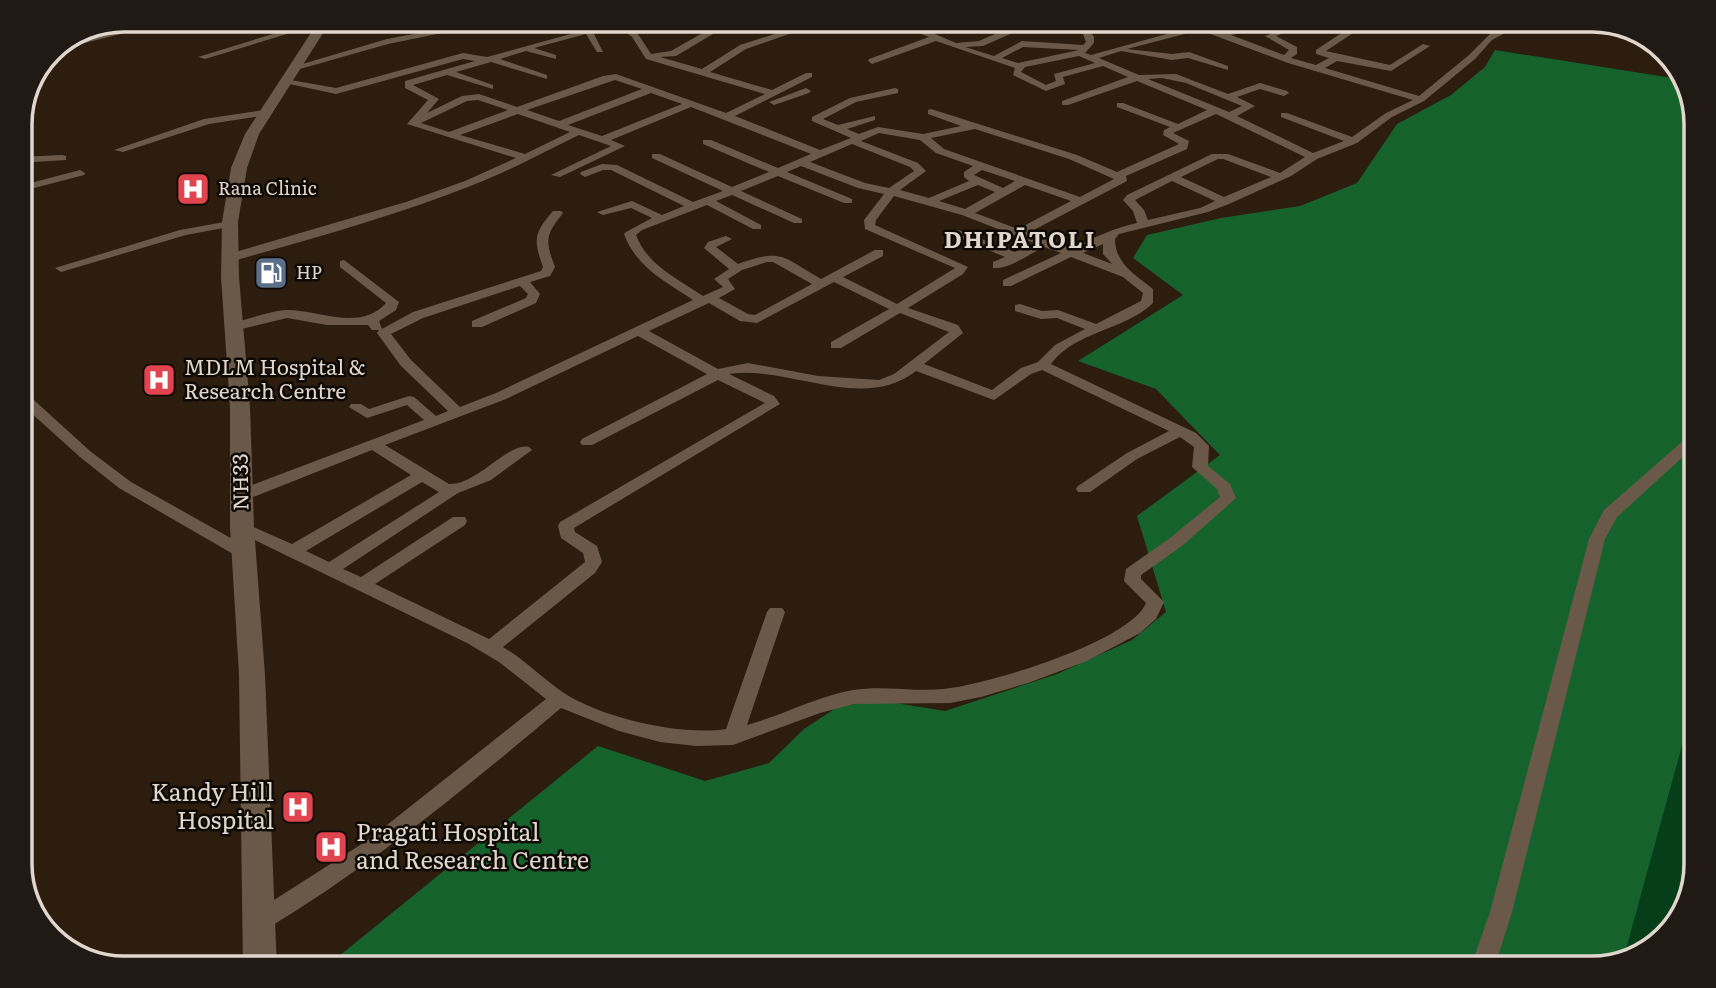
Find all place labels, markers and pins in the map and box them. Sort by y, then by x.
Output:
hospital icon: Rana Clinic [174,170,212,208]
place label: Rana Clinic [218,174,317,201]
fuel station icon: HP [252,254,290,292]
place label: HP [296,258,322,285]
place label: MDLM Hospital & Research Centre [184,350,366,405]
hospital icon: MDLM Hospital & Research Centre [140,361,178,399]
place label: Kandy Hill Hospital [151,773,274,836]
hospital icon: Kandy Hill Hospital [279,788,317,826]
place label: Pragati Hospital and Research Centre [356,813,589,876]
hospital icon: Pragati Hospital and Research Centre [312,828,350,866]

